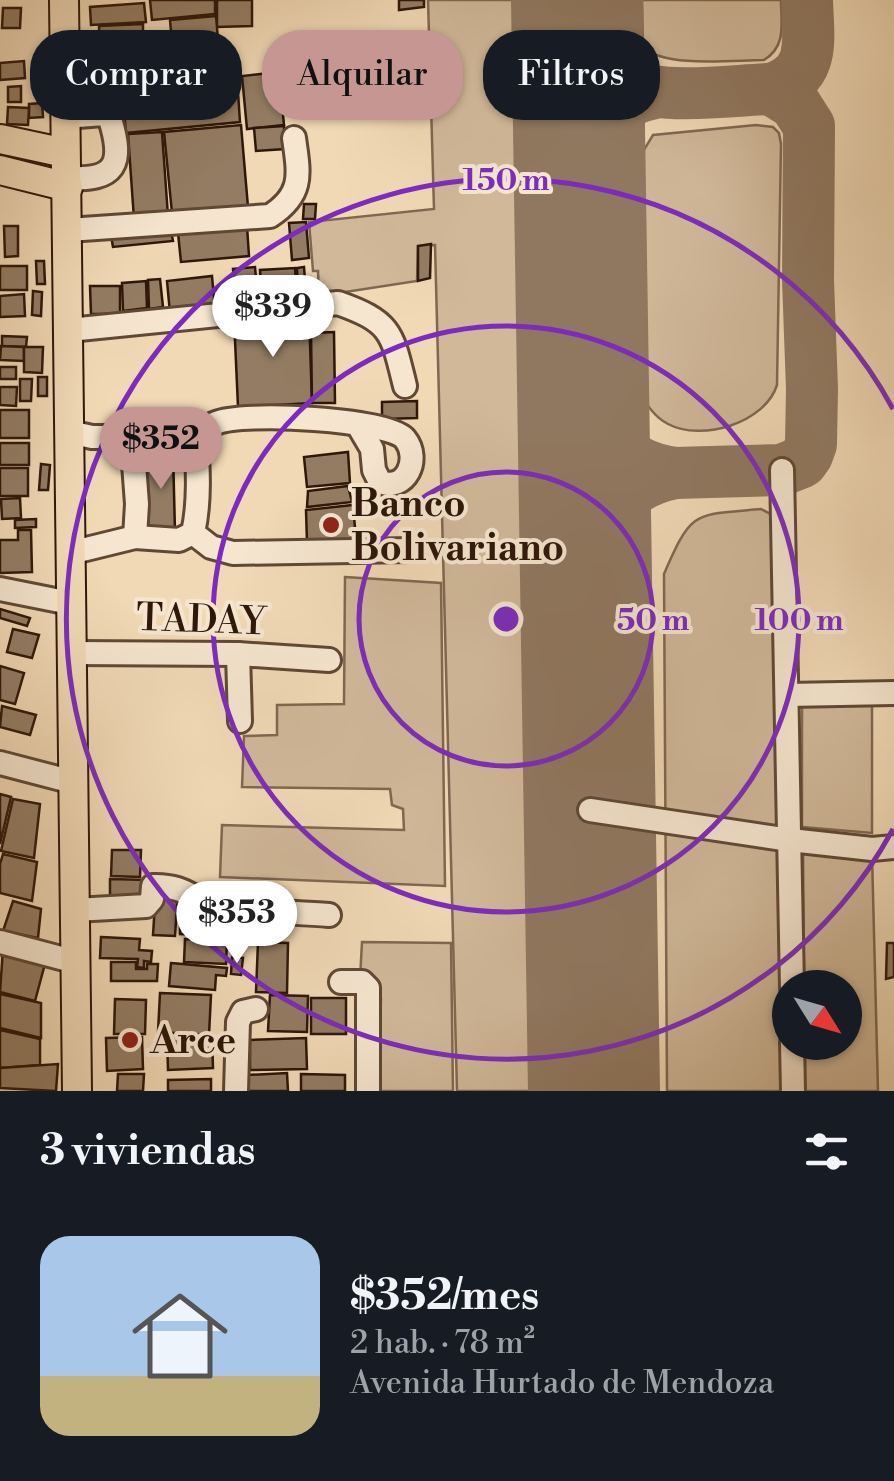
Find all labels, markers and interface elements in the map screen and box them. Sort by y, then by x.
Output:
chip: Comprar [30,30,242,120]
chip: Alquilar [262,30,463,120]
chip: Filtros [483,30,660,120]
text: 150 m [463,162,549,200]
pin: $339 [214,275,332,360]
text: $339 [234,287,312,327]
pin: $352 [102,407,220,492]
text: $352 [122,419,200,459]
place label: Banco Bolivariano [351,481,564,572]
marker: Banco Bolivariano [320,514,342,536]
street label: TADAY [135,595,269,646]
centre of rings [488,601,524,637]
text: 50 m [617,602,689,640]
text: 100 m [754,602,844,640]
pin: $353 [178,881,296,966]
text: $353 [198,893,276,933]
north arrow [772,970,862,1060]
map controls [772,970,862,1060]
place label: Arce [149,1018,236,1065]
marker: Arce [119,1029,141,1051]
icon: filters [799,1124,854,1179]
text: 3 viviendas [40,1125,256,1178]
text: $352/mes [350,1270,539,1323]
icon: home [120,1276,240,1396]
text: 2 hab. · 78 m² [350,1323,535,1363]
text: Avenida Hurtado de Mendoza [350,1363,774,1403]

